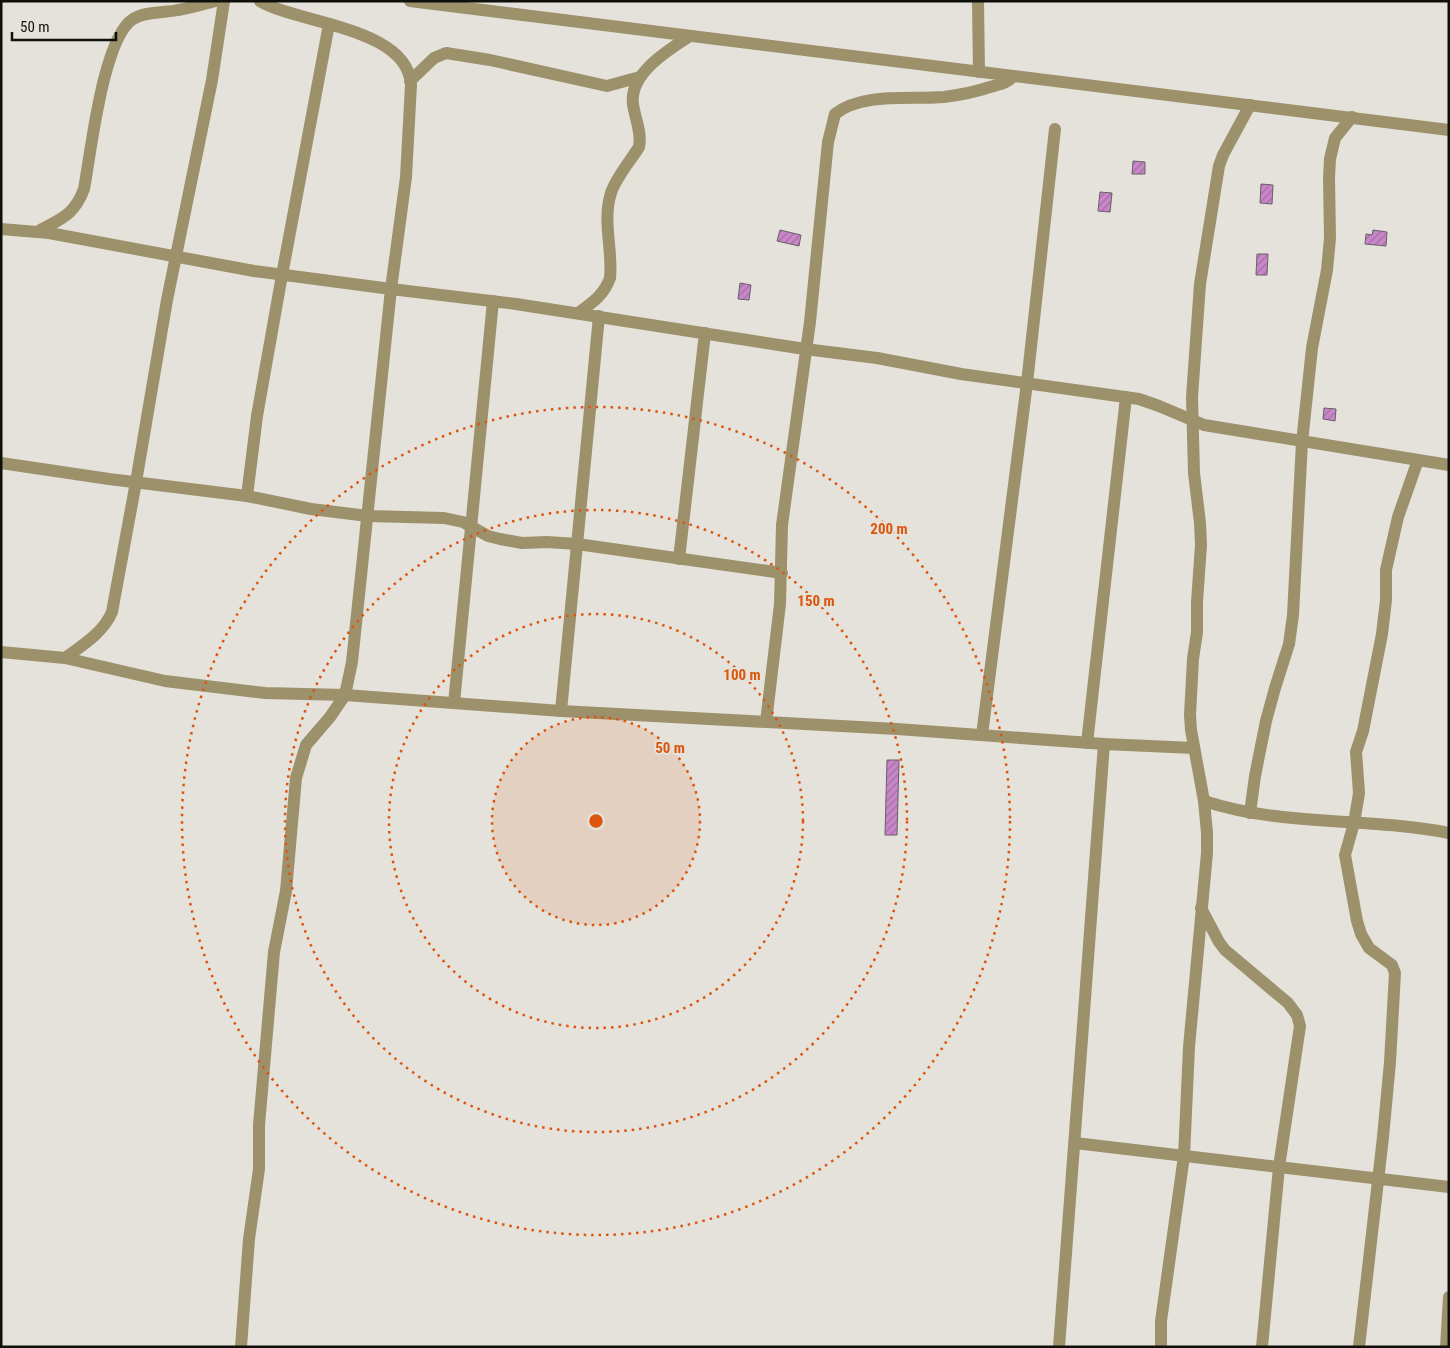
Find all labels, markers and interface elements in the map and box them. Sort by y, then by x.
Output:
scale bar [12,10,116,42]
text: 50 m [20,18,50,36]
text: 200 m [870,520,908,538]
text: 150 m [797,592,835,610]
text: 100 m [723,666,761,684]
text: 50 m [655,739,685,757]
centre of rings [587,812,605,830]

